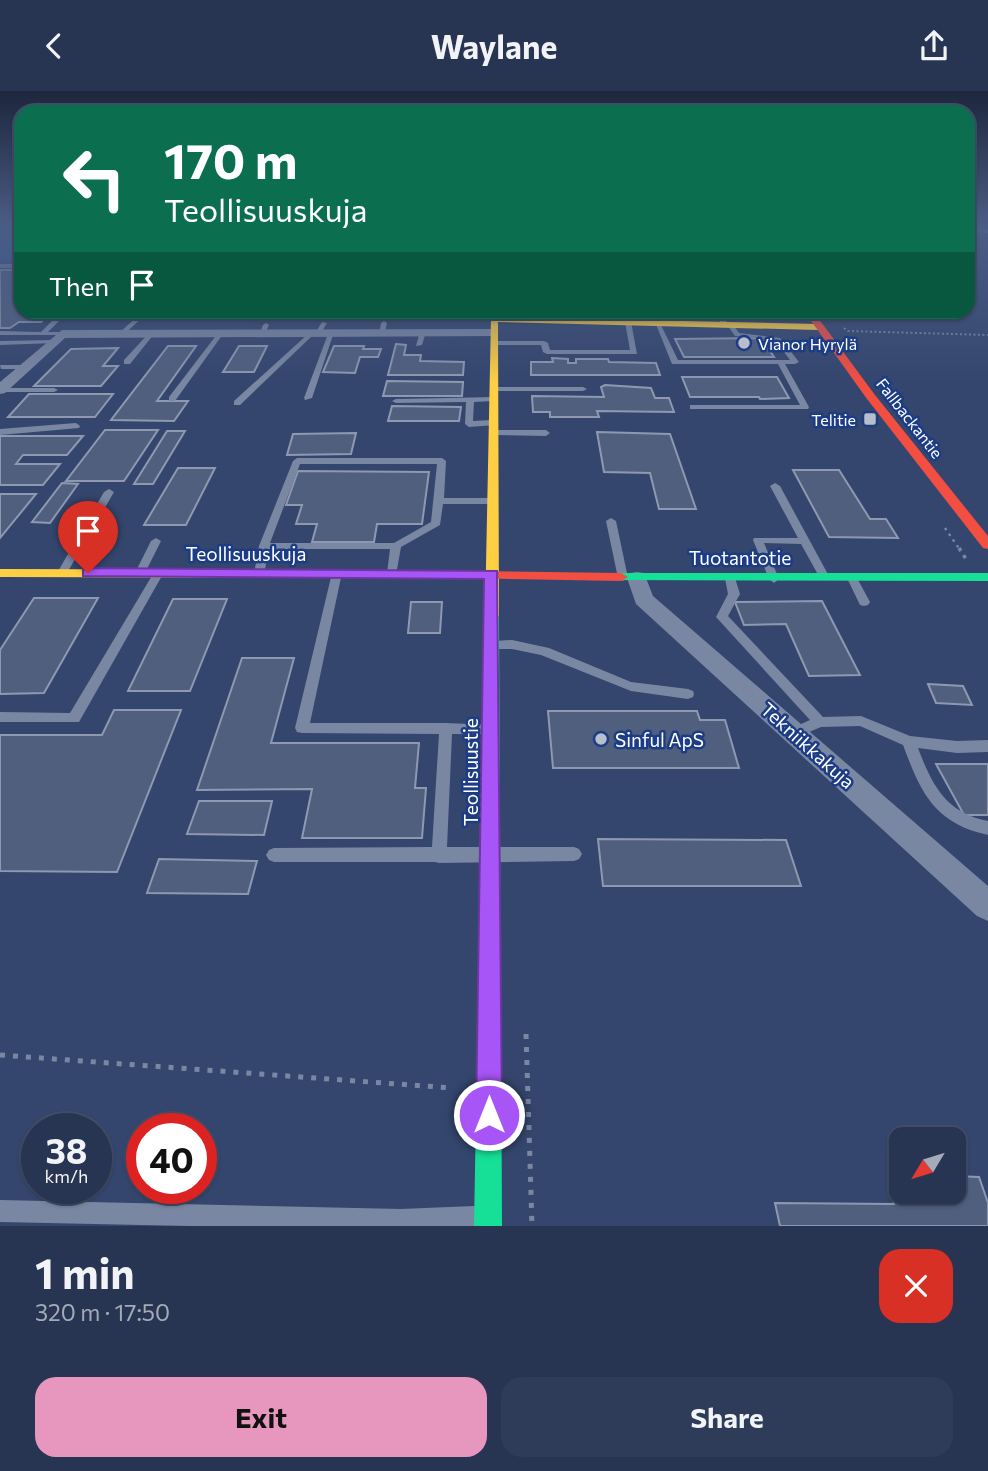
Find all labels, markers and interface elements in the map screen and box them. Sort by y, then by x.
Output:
text: Waylane [431,26,557,66]
icon: back [35,27,73,65]
icon: share [915,27,953,65]
text: 170 m [164,129,297,189]
icon: left [49,133,140,224]
text: Teollisuuskuja [164,189,368,229]
icon: arrive [123,266,161,304]
text: Then [49,270,109,301]
place label: Vianor Hyrylä [758,334,857,353]
marker: Vianor Hyrylä [736,335,752,351]
street label: Fallbackantie [873,374,947,462]
place label: Telitie [811,410,856,429]
marker: Telitie [862,411,878,427]
pin [58,501,118,573]
icon: arrive [69,512,107,550]
street label: Teollisuuskuja [186,542,306,565]
street label: Tuotantotie [689,546,791,569]
street label: Tekniikkakuja [756,697,860,793]
street label: Teollisuustie [459,718,482,826]
place label: Sinful ApS [615,728,704,751]
marker: Sinful ApS [593,731,609,747]
position arrow [452,1078,526,1152]
speed limit sign: 40 [126,1113,217,1204]
north arrow [889,1127,966,1204]
map controls [889,1127,966,1204]
text: 38 [45,1128,88,1171]
text: km/h [45,1165,88,1187]
text: 1 min [35,1246,135,1298]
button: close [879,1249,953,1323]
text: 320 m · 17:50 [35,1298,170,1326]
button: Exit [35,1377,487,1457]
button: Share [501,1377,953,1457]

